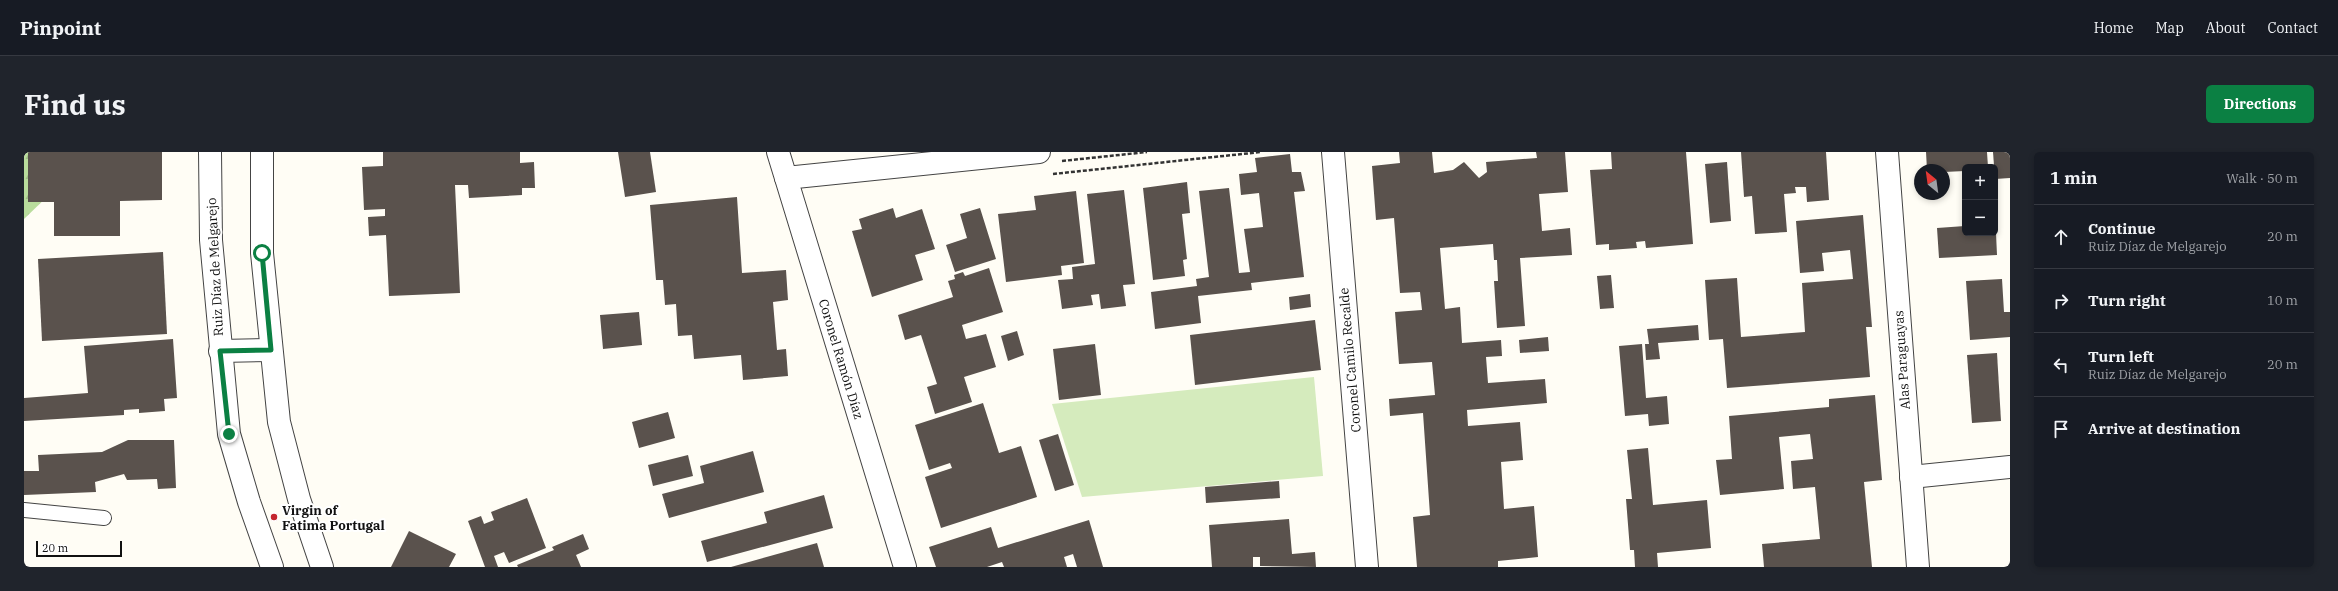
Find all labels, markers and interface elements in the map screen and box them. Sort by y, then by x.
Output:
text: Pinpoint [20,16,101,40]
text: Home [2094,19,2133,37]
text: Map [2155,19,2184,37]
text: About [2206,19,2245,37]
text: Contact [2267,19,2318,37]
button: Directions [2206,85,2314,123]
text: Find us [24,86,126,123]
north arrow [1914,164,1950,200]
map controls [1962,164,1998,236]
button: + [1962,164,1998,200]
text: 1 min [2050,167,2098,189]
text: Walk · 50 m [2226,170,2298,187]
street label: Ruiz Díaz de Melgarejo [203,197,227,337]
button: − [1962,200,1998,236]
text: Continue [2088,219,2155,238]
icon: ahead [2050,226,2072,248]
text: 20 m [2267,228,2298,245]
text: Ruiz Díaz de Melgarejo [2088,238,2227,255]
route start [253,244,271,262]
street label: Coronel Camilo Recalde [1335,287,1365,433]
icon: right [2050,290,2072,312]
text: Turn right [2088,291,2166,310]
text: 10 m [2267,292,2298,309]
street label: Coronel Ramón Díaz [815,297,867,421]
street label: Alas Paraguayas [1890,310,1914,410]
text: Turn left [2088,347,2154,366]
icon: left [2050,354,2072,376]
text: 20 m [2267,356,2298,373]
text: Ruiz Díaz de Melgarejo [2088,366,2227,383]
icon: arrive [2050,418,2072,440]
text: Arrive at destination [2088,419,2240,438]
route end [220,425,238,443]
place label: Virgin of Fatima Portugal [282,502,385,534]
marker: Virgin of Fatima Portugal [269,512,279,522]
scale bar [36,539,122,558]
text: 20 m [42,541,68,555]

